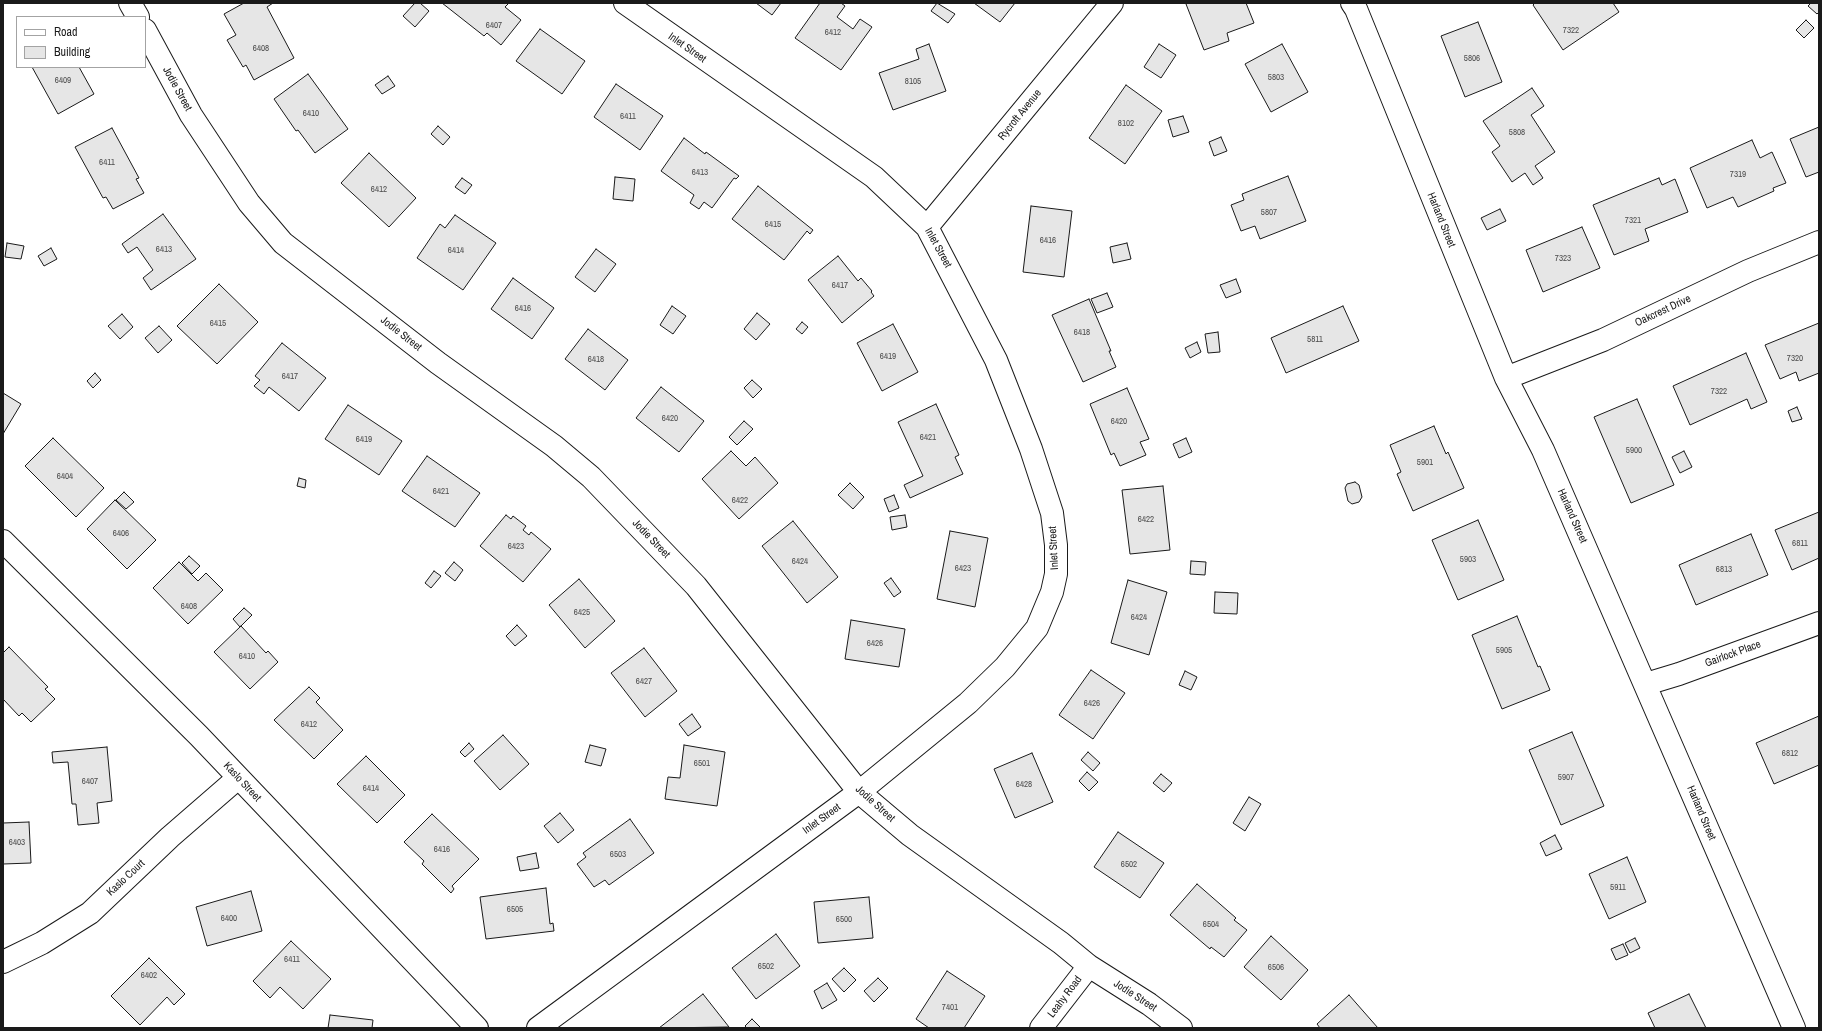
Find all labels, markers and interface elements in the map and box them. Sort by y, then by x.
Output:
legend [16,16,146,68]
house number: 6407 [486,21,502,31]
text: Road [54,24,78,40]
house number: 7322 [1563,26,1579,36]
house number: 6412 [825,28,841,38]
street label: Inlet Street [665,30,709,66]
text: Building [54,44,90,60]
house number: 6408 [253,44,269,54]
house number: 5806 [1464,54,1480,64]
street label: Jodie Street [159,65,195,113]
house number: 5803 [1268,73,1284,83]
house number: 6409 [55,76,71,86]
house number: 8105 [905,77,921,87]
street label: Rycroft Avenue [996,87,1044,143]
house number: 6410 [303,109,319,119]
house number: 6411 [620,112,636,122]
house number: 8102 [1118,119,1134,129]
house number: 5808 [1509,128,1525,138]
house number: 6411 [99,158,115,168]
house number: 6413 [692,168,708,178]
house number: 7319 [1730,170,1746,180]
house number: 6412 [371,185,387,195]
street label: Harland Street [1424,191,1458,249]
house number: 5807 [1261,208,1277,218]
house number: 7321 [1625,216,1641,226]
house number: 6415 [765,220,781,230]
street label: Inlet Street [922,226,954,270]
house number: 6416 [1040,236,1056,246]
house number: 6413 [156,245,172,255]
house number: 6414 [448,246,464,256]
house number: 7323 [1555,254,1571,264]
house number: 6417 [832,281,848,291]
street label: Oakcrest Drive [1633,292,1693,330]
house number: 6416 [515,304,531,314]
street label: Jodie Street [378,314,424,354]
house number: 6415 [210,319,226,329]
house number: 6418 [1074,328,1090,338]
house number: 5811 [1307,335,1323,345]
house number: 6419 [880,352,896,362]
house number: 7320 [1787,354,1803,364]
house number: 6418 [588,355,604,365]
house number: 6417 [282,372,298,382]
house number: 7322 [1711,387,1727,397]
house number: 6420 [662,414,678,424]
house number: 6420 [1111,417,1127,427]
house number: 6421 [920,433,936,443]
house number: 6419 [356,435,372,445]
house number: 5900 [1626,446,1642,456]
house number: 5901 [1417,458,1433,468]
house number: 6404 [57,472,73,482]
house number: 6421 [433,487,449,497]
street label: Harland Street [1554,487,1590,545]
house number: 6422 [732,496,748,506]
house number: 6422 [1138,515,1154,525]
street label: Jodie Street [629,517,673,561]
street label: Inlet Street [1046,526,1062,570]
house number: 6406 [113,529,129,539]
house number: 6811 [1792,539,1808,549]
house number: 6423 [508,542,524,552]
house number: 5903 [1460,555,1476,565]
house number: 6424 [792,557,808,567]
house number: 6423 [955,564,971,574]
house number: 6813 [1716,565,1732,575]
house number: 6408 [181,602,197,612]
house number: 6425 [574,608,590,618]
house number: 6424 [1131,613,1147,623]
street label: Gairlock Place [1703,638,1763,670]
house number: 6426 [867,639,883,649]
house number: 5905 [1496,646,1512,656]
house number: 6410 [239,652,255,662]
house number: 6427 [636,677,652,687]
house number: 6426 [1084,699,1100,709]
house number: 6412 [301,720,317,730]
house number: 6812 [1782,749,1798,759]
house number: 6501 [694,759,710,769]
street label: Kaslo Street [220,760,264,804]
house number: 5907 [1558,773,1574,783]
house number: 6407 [82,777,98,787]
house number: 6428 [1016,780,1032,790]
street label: Jodie Street [853,783,897,825]
house number: 6414 [363,784,379,794]
street label: Harland Street [1684,784,1718,842]
street label: Inlet Street [800,801,844,837]
house number: 6403 [9,838,25,848]
house number: 6416 [434,845,450,855]
house number: 6503 [610,850,626,860]
street label: Kaslo Court [104,857,148,899]
house number: 6502 [1121,860,1137,870]
house number: 5911 [1610,883,1626,893]
house number: 6505 [507,905,523,915]
house number: 6400 [221,914,237,924]
house number: 6500 [836,915,852,925]
house number: 6504 [1203,920,1219,930]
house number: 6411 [284,955,300,965]
house number: 6502 [758,962,774,972]
house number: 6506 [1268,963,1284,973]
house number: 6402 [141,971,157,981]
street label: Leahy Road [1045,974,1085,1020]
street label: Jodie Street [1111,977,1159,1015]
house number: 7401 [942,1003,958,1013]

